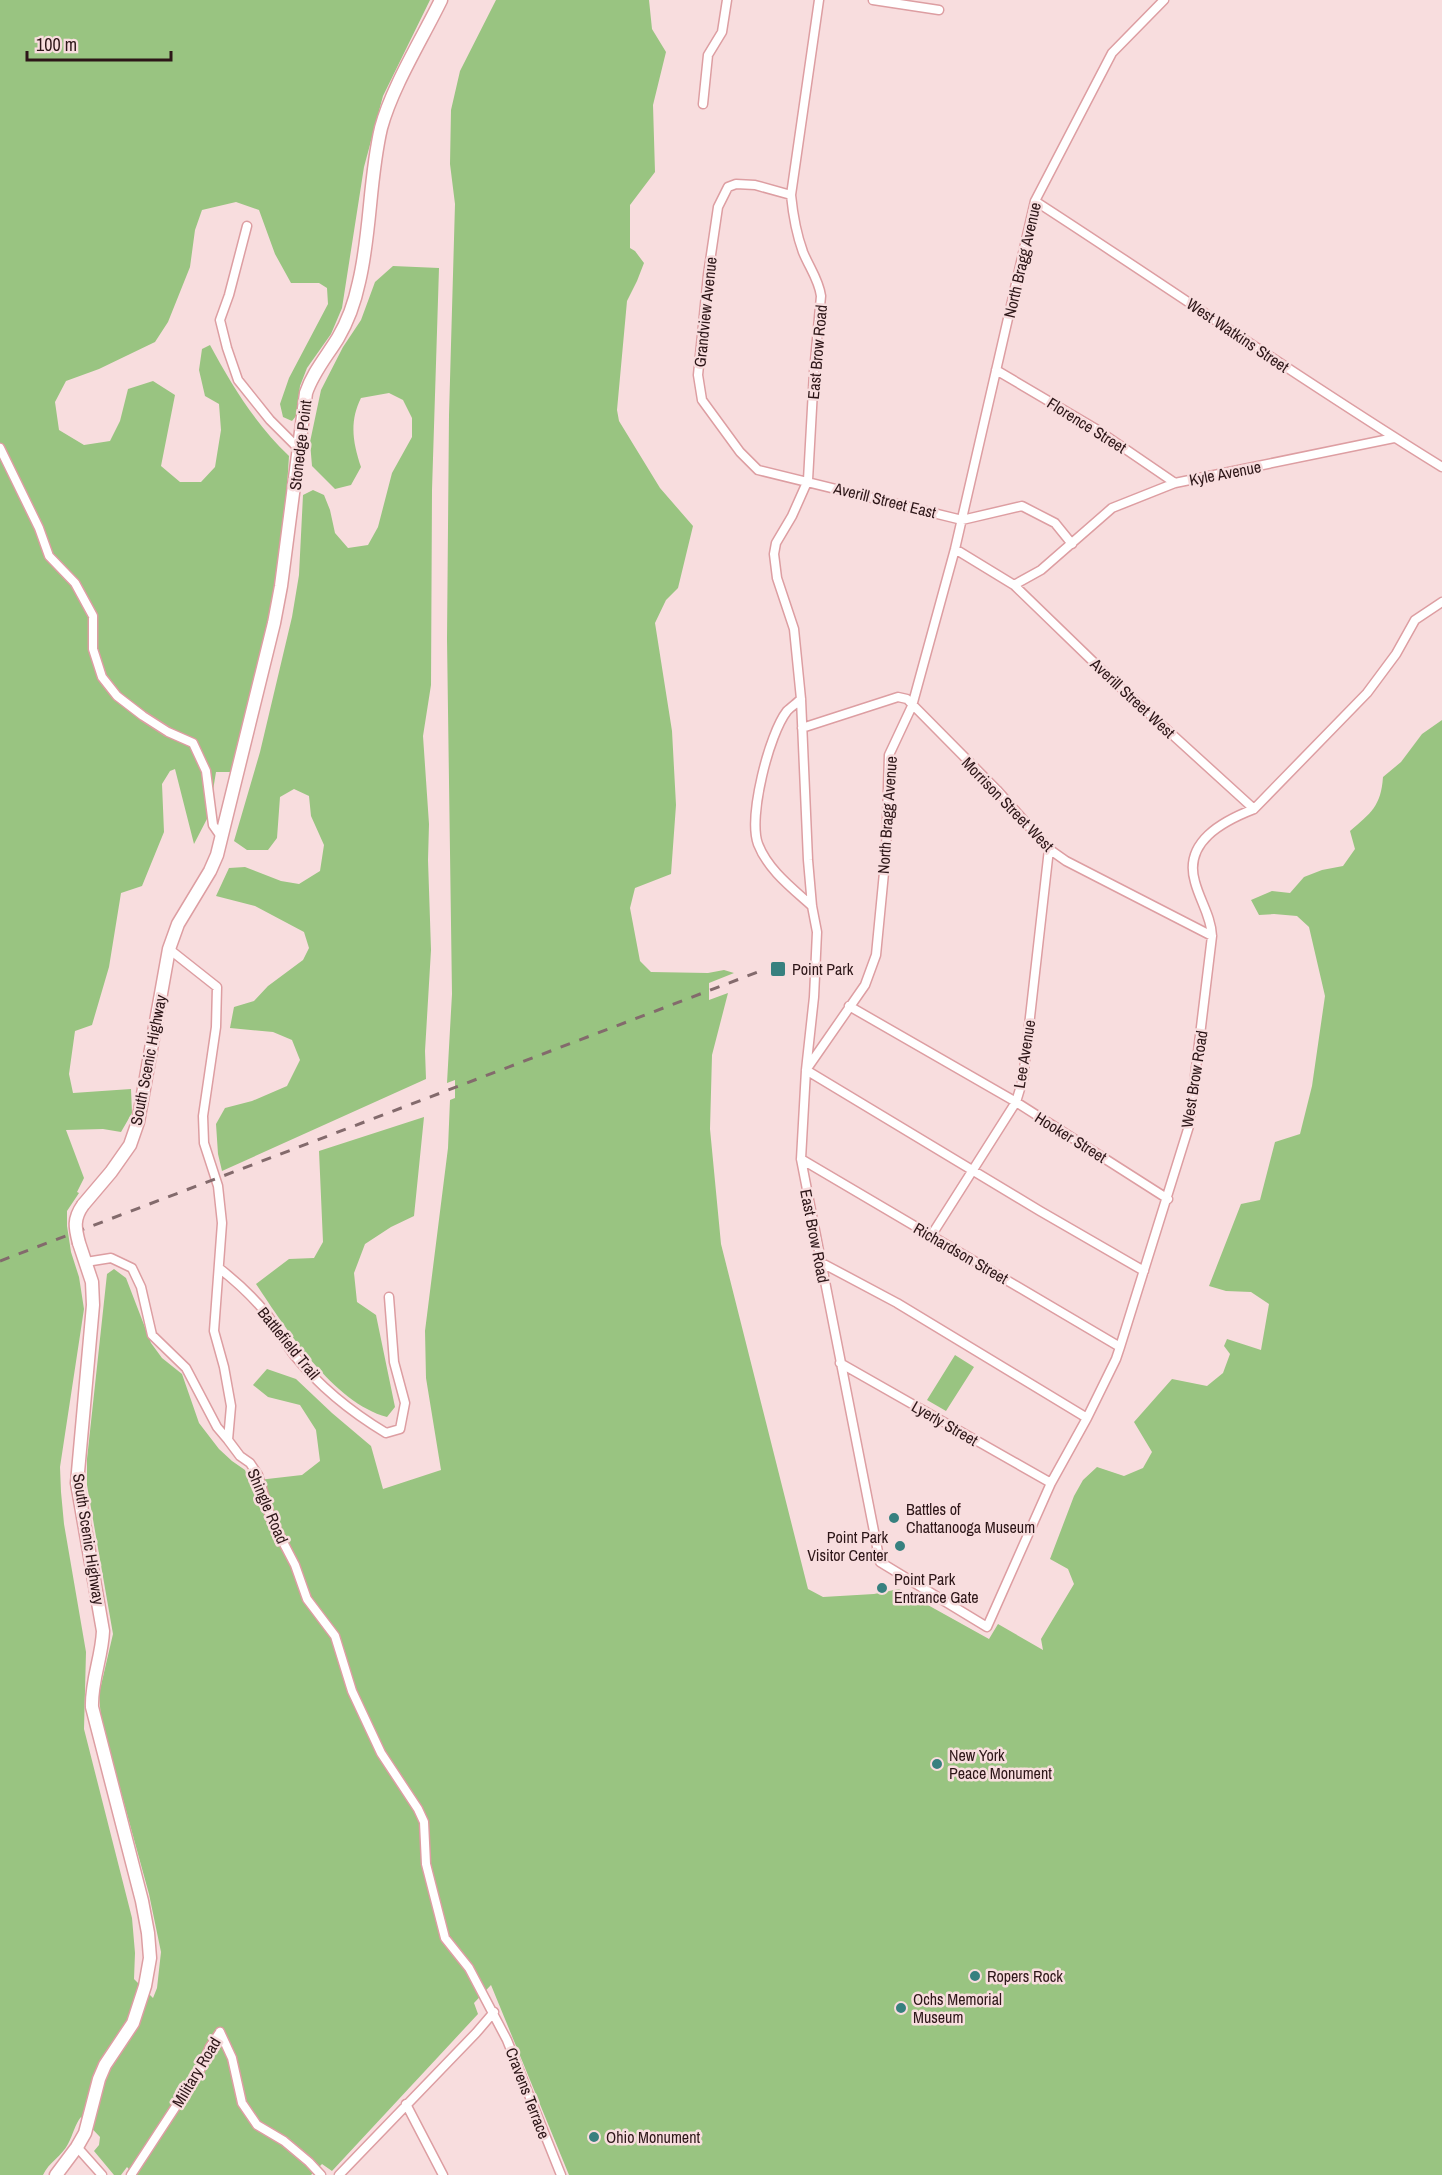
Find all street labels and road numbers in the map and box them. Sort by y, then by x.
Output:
street label: North Bragg Avenue [998,200,1046,320]
street label: Grandview Avenue [688,256,722,368]
street label: West Watkins Street [1183,293,1294,378]
street label: East Brow Road [802,304,832,400]
street label: Florence Street [1043,392,1131,458]
street label: Stonedge Point [284,398,316,491]
street label: Kyle Avenue [1187,455,1263,491]
street label: Averill Street East [831,476,939,523]
street label: Averill Street West [1085,652,1180,743]
street label: Morrison Street West [957,752,1059,856]
street label: North Bragg Avenue [872,755,902,875]
street label: South Scenic Highway [125,992,172,1127]
street label: Lee Avenue [1008,1018,1040,1090]
street label: West Brow Road [1175,1029,1213,1129]
street label: Hooker Street [1031,1106,1111,1168]
street label: East Brow Road [795,1187,835,1285]
street label: Richardson Street [910,1217,1013,1289]
street label: Battlefield Trail [253,1302,325,1384]
street label: Lyerly Street [908,1395,982,1451]
street label: Shingle Road [242,1465,294,1547]
street label: South Scenic Highway [68,1472,110,1607]
street label: Military Road [166,2033,226,2111]
street label: Cravens Terrace [501,2044,555,2142]

